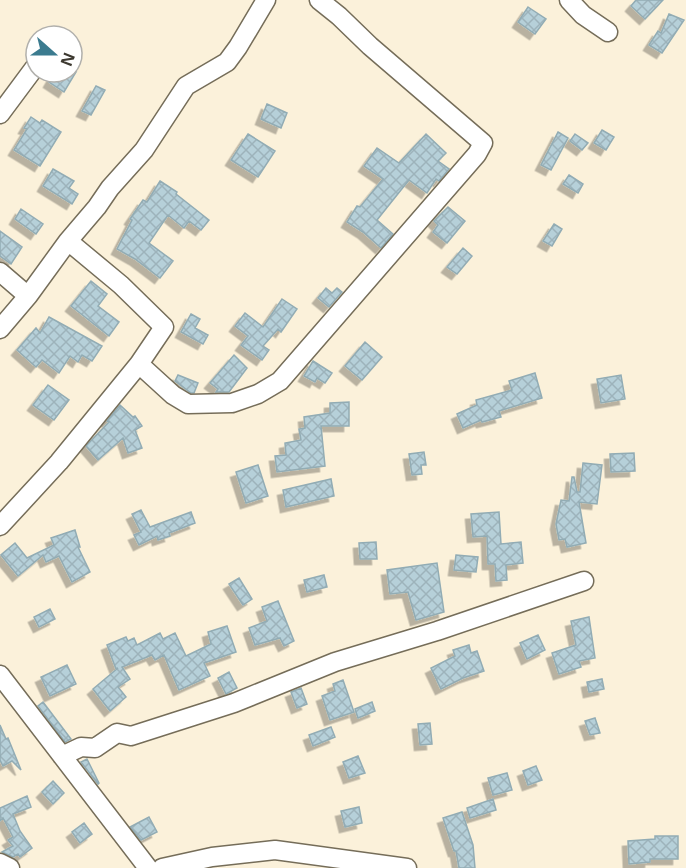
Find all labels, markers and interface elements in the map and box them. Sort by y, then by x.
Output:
north arrow [24,24,84,84]
text: N [55,49,81,69]

